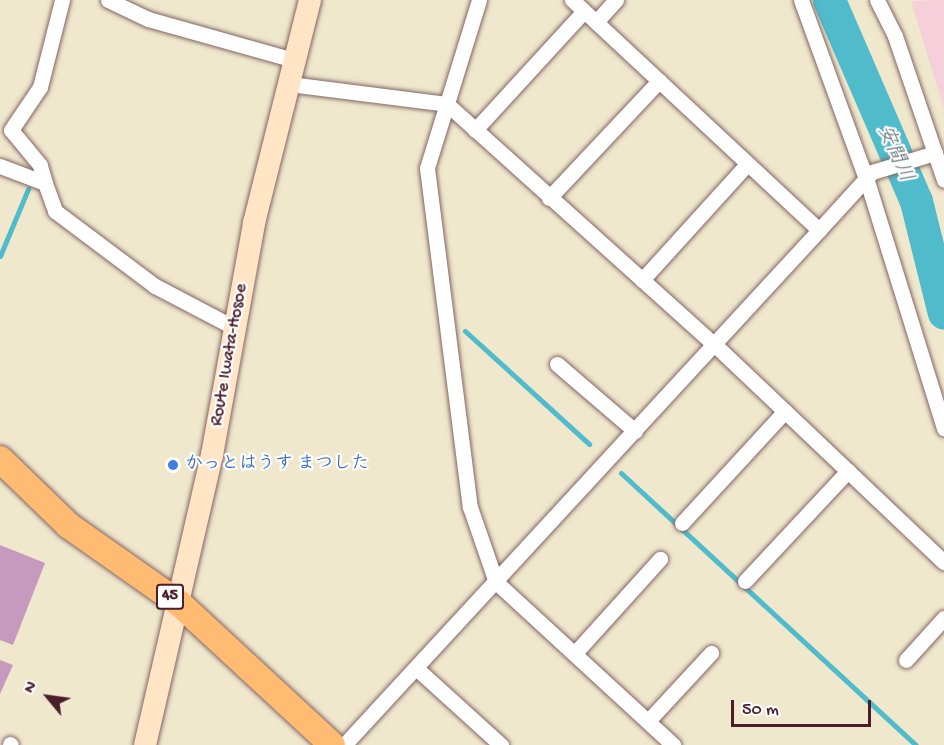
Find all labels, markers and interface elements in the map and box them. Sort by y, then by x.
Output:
water label: 安間川 [871,122,917,186]
street label: Route Iwata-Hosoe [207,282,253,428]
place label: かっとはうす まつした [185,454,369,476]
marker: かっとはうす まつした [166,458,180,472]
road number: 45 [155,584,185,610]
north arrow [18,667,78,727]
text: N [21,679,43,697]
scale bar [734,688,874,726]
text: 50 m [742,700,779,721]

